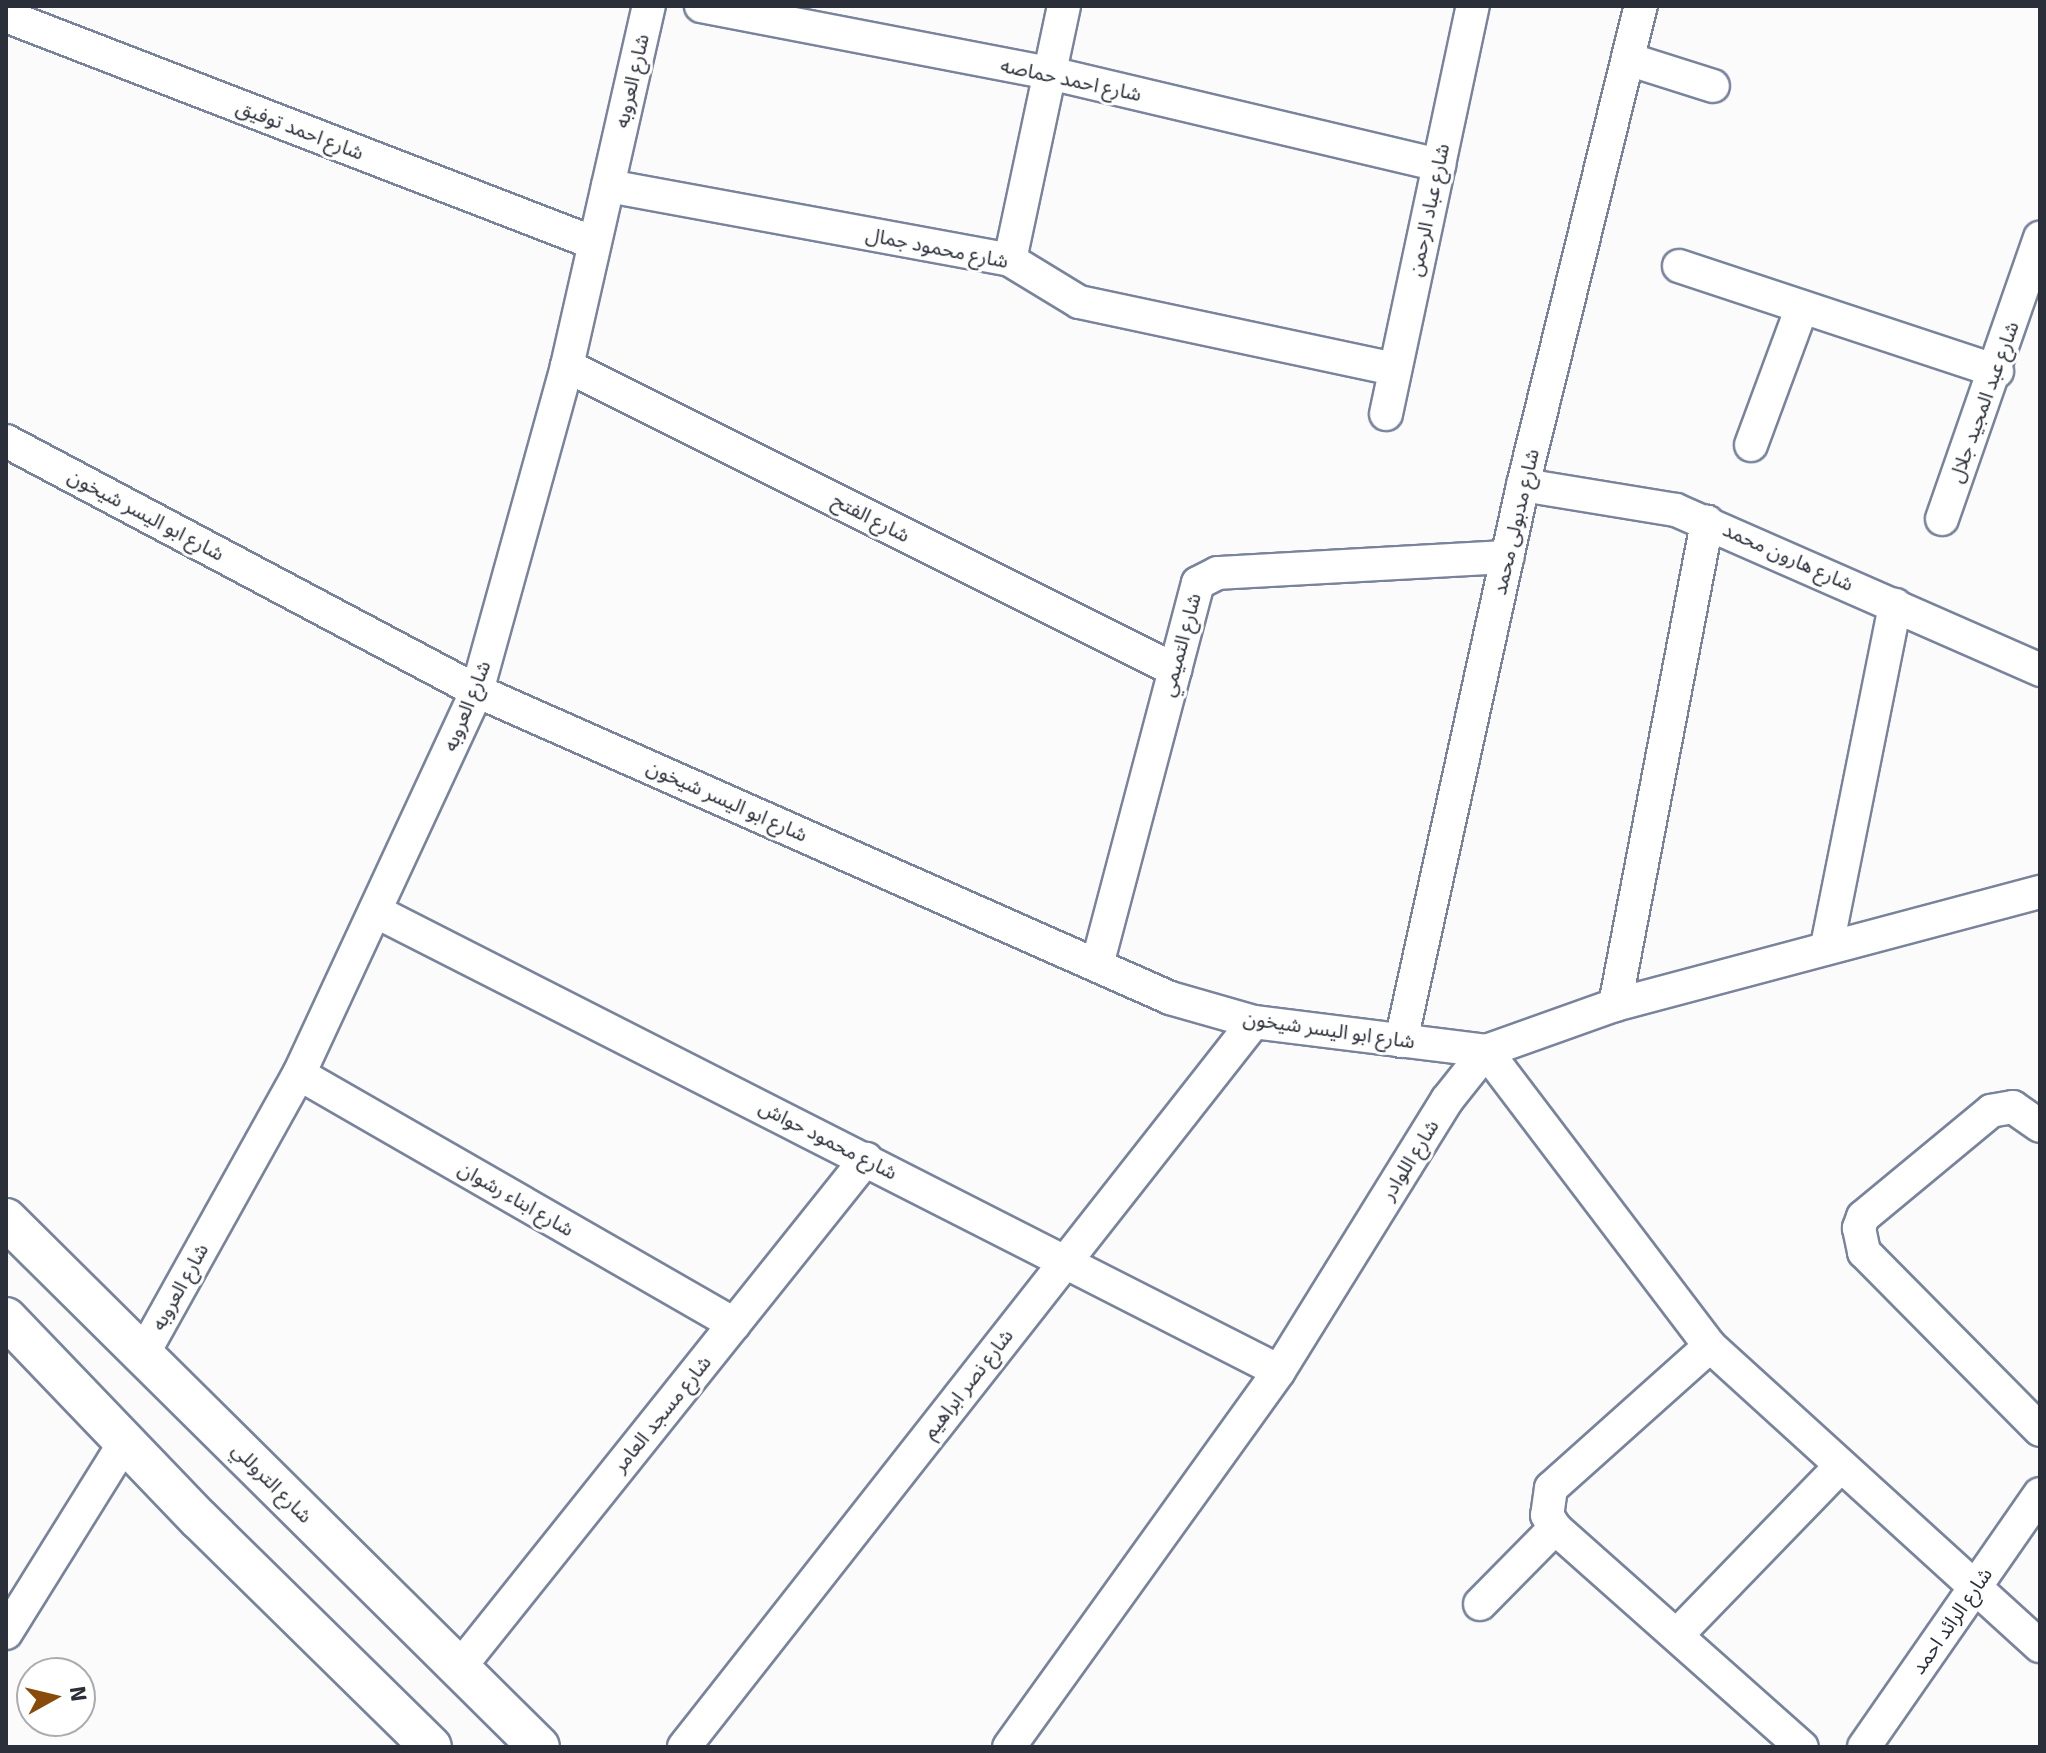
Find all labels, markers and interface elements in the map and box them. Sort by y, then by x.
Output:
street label: شارع العروبه [610,32,654,130]
street label: شارع احمد حماصه [998,53,1144,107]
street label: شارع احمد توفيق [233,95,367,165]
street label: شارع عباد الرحمن [1403,141,1455,279]
street label: شارع محمود جمال [864,222,1010,274]
street label: شارع عبد المجيد جلال [1944,318,2024,486]
street label: شارع مدبولى محمد [1488,447,1544,597]
street label: شارع ابو اليسر شيخون [64,464,228,566]
street label: شارع الفتح [828,488,914,548]
street label: شارع هارون محمد [1719,517,1857,597]
street label: شارع التميمي [1156,591,1206,699]
street label: شارع العروبه [438,657,496,755]
street label: شارع ابو اليسر شيخون [643,755,811,847]
street label: شارع ابو اليسر شيخون [1242,1006,1416,1054]
street label: شارع محمود حواش [755,1095,901,1185]
street label: شارع اللوادر [1376,1115,1444,1205]
street label: شارع ابناء رشوان [454,1156,578,1242]
street label: شارع العروبه [146,1239,214,1335]
street label: شارع نصر ابراهيم [918,1324,1018,1444]
street label: شارع مسجد العامر [608,1351,716,1477]
street label: شارع التروللي [227,1438,317,1528]
street label: شارع الرائد احمد [1906,1563,1998,1679]
north arrow [16,1657,96,1737]
text: N [64,1684,93,1703]

